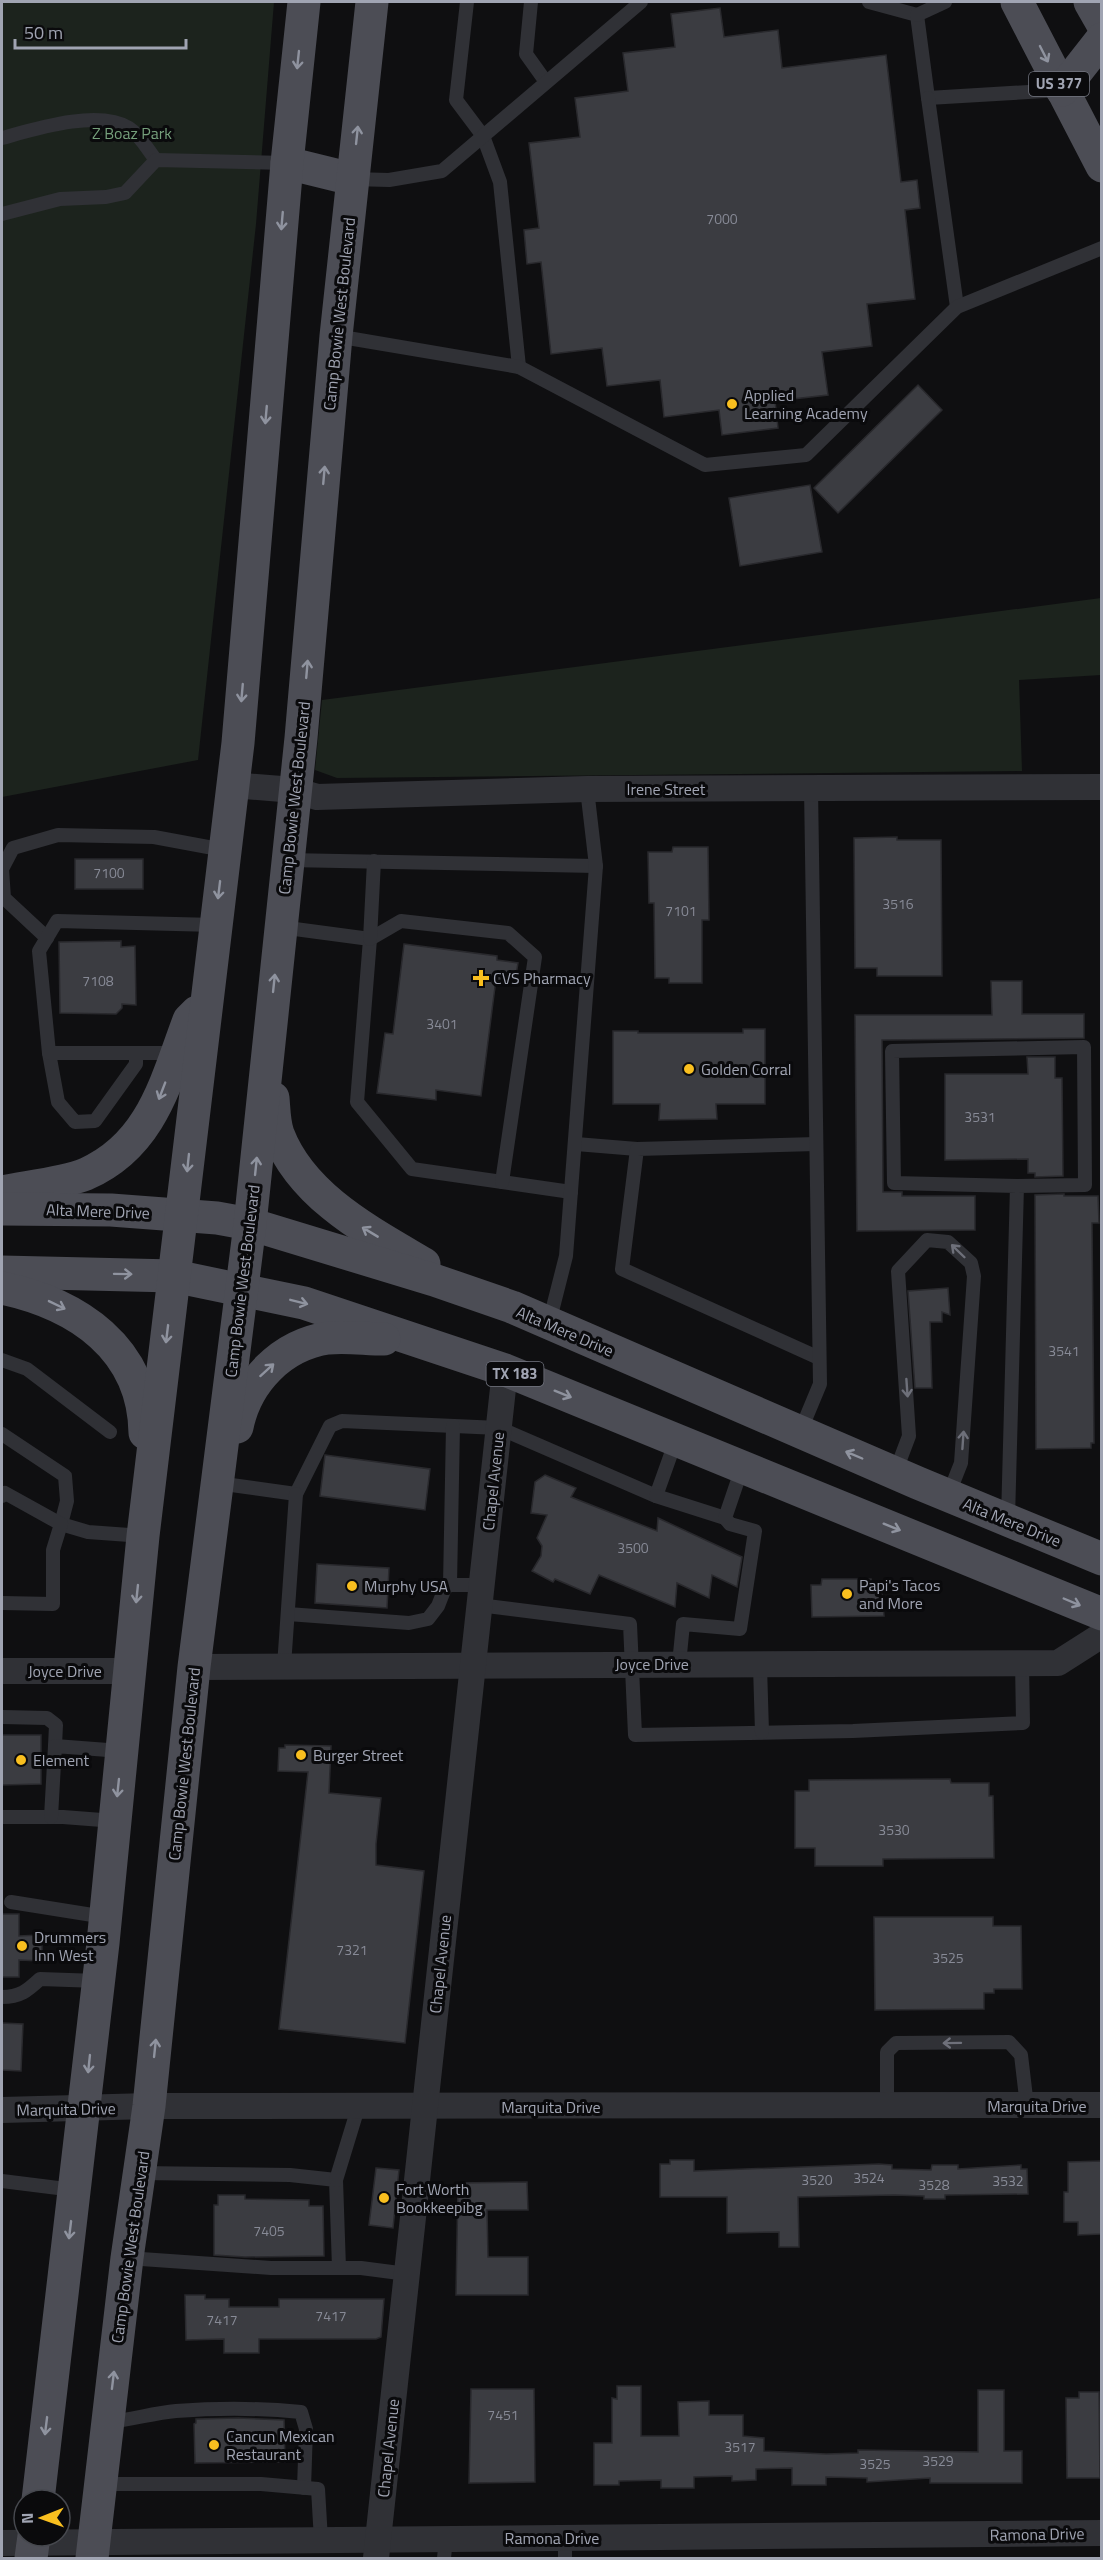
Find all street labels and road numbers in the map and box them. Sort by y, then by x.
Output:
road number: US 377 [1029,72,1089,96]
street label: Camp Bowie West Boulevard [317,216,361,412]
street label: Camp Bowie West Boulevard [272,700,316,896]
street label: Irene Street [627,777,706,801]
street label: Camp Bowie West Boulevard [218,1183,266,1379]
street label: Alta Mere Drive [46,1197,150,1225]
street label: Alta Mere Drive [513,1300,617,1362]
road number: TX 183 [486,1362,544,1386]
street label: Chapel Avenue [476,1430,510,1532]
street label: Alta Mere Drive [959,1491,1065,1553]
street label: Joyce Drive [615,1652,689,1676]
street label: Joyce Drive [28,1659,102,1683]
street label: Camp Bowie West Boulevard [162,1666,206,1862]
street label: Chapel Avenue [423,1913,457,2015]
street label: Marquita Drive [987,2094,1087,2118]
street label: Marquita Drive [501,2095,601,2119]
street label: Marquita Drive [16,2096,116,2122]
street label: Camp Bowie West Boulevard [105,2149,155,2345]
street label: Chapel Avenue [371,2397,405,2499]
street label: Ramona Drive [989,2521,1085,2547]
street label: Ramona Drive [505,2526,599,2550]

